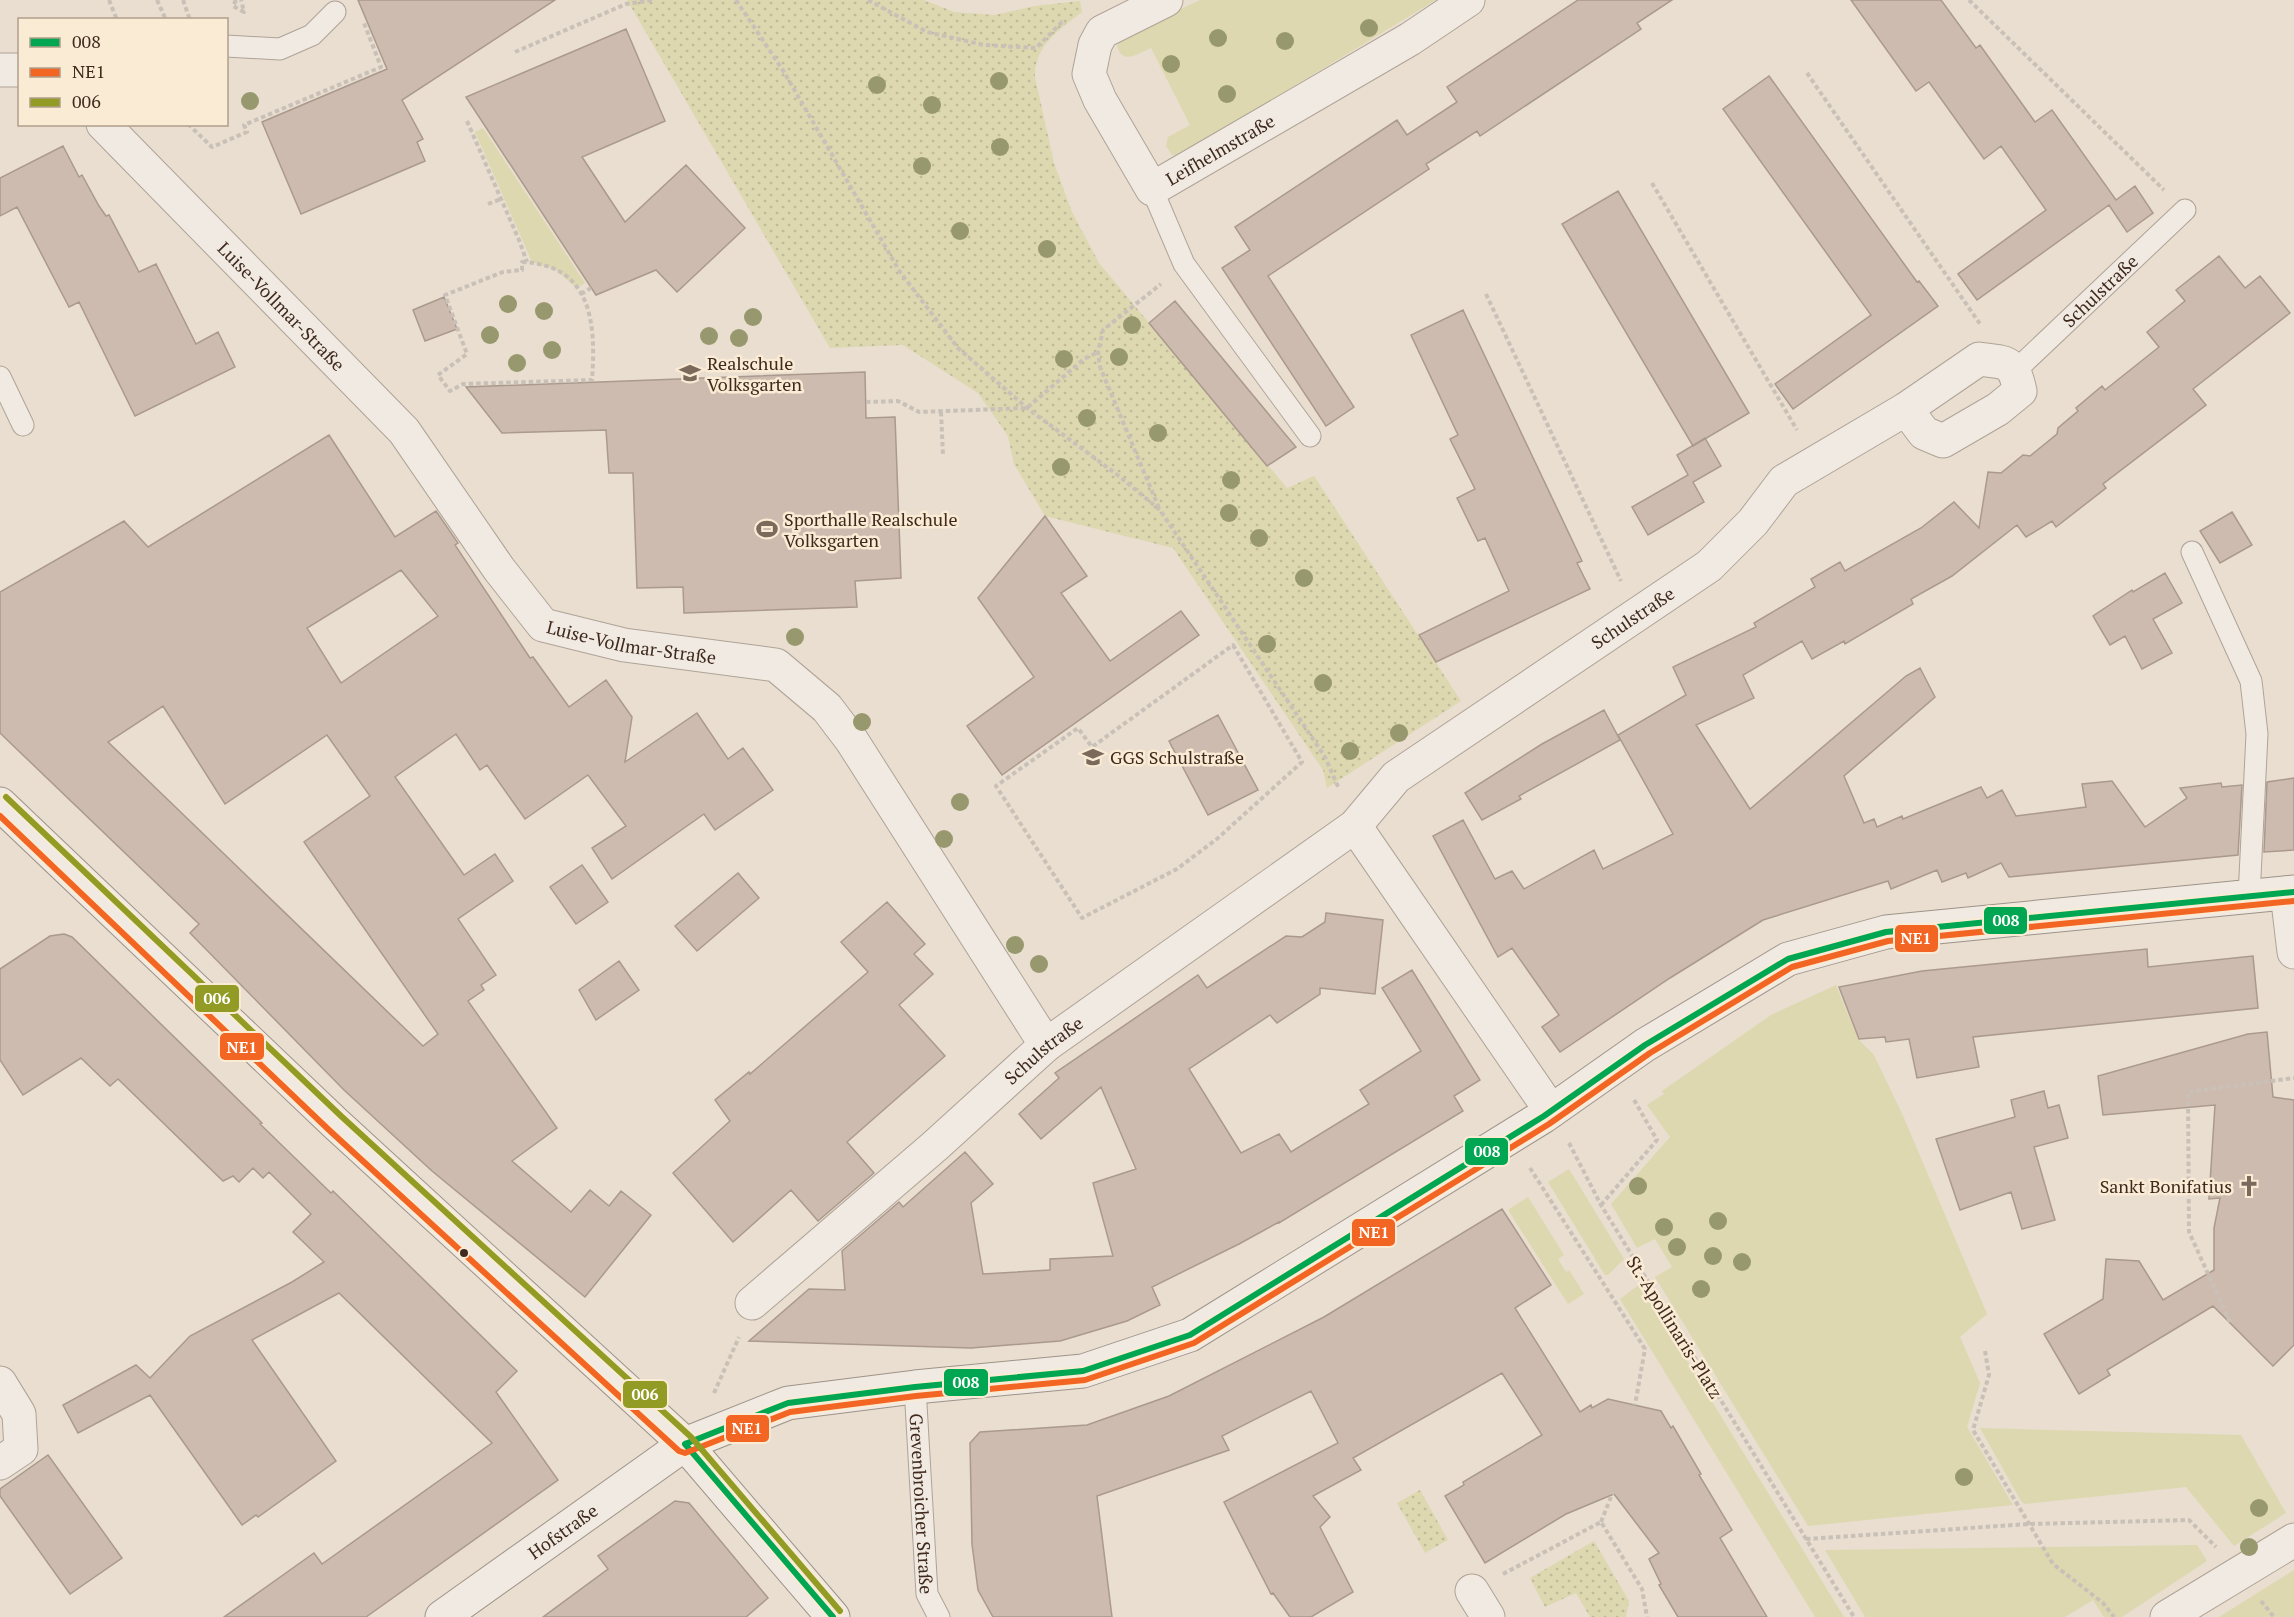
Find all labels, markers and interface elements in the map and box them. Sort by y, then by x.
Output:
legend [18,18,228,126]
text: 008 [72,29,101,53]
text: NE1 [72,59,105,83]
text: 006 [72,89,101,113]
street label: Leifhelmstraße [1161,108,1279,190]
street label: Luise-Vollmar-Straße [213,236,350,376]
street label: Schulstraße [2057,249,2143,332]
place label: Realschule Volksgarten [707,351,802,396]
school or university icon: Realschule Volksgarten [678,361,702,385]
place label: Sporthalle Realschule Volksgarten [784,507,958,552]
sports icon: Sporthalle Realschule Volksgarten [755,517,779,541]
street label: Schulstraße [1586,581,1679,654]
street label: Luise-Vollmar-Straße [544,614,718,669]
school or university icon: GGS Schulstraße [1081,745,1105,769]
place label: GGS Schulstraße [1110,745,1244,769]
line badge: 008 [1983,906,2028,935]
text: 008 [1992,909,2020,931]
line badge: NE1 [1894,924,1939,953]
text: NE1 [1901,927,1931,949]
line badge: 006 [194,984,240,1013]
text: 006 [203,987,231,1009]
street label: Schulstraße [999,1011,1088,1089]
line badge: NE1 [219,1032,265,1061]
text: NE1 [227,1036,257,1058]
line badge: 008 [1464,1137,1509,1166]
text: 008 [1473,1140,1501,1162]
place label: Sankt Bonifatius [2100,1174,2232,1198]
church icon: Sankt Bonifatius [2237,1174,2261,1198]
line badge: NE1 [1351,1218,1396,1247]
text: NE1 [1359,1221,1389,1243]
unlabelled marker [458,1247,470,1259]
street label: St.-Apollinaris-Platz [1621,1251,1729,1403]
line badge: 008 [943,1368,989,1397]
text: 008 [952,1371,980,1393]
line badge: 006 [622,1380,668,1409]
text: 006 [631,1383,659,1405]
street label: Grevenbroicher Straße [905,1413,939,1595]
line badge: NE1 [725,1414,770,1443]
text: NE1 [732,1417,762,1439]
street label: Hofstraße [523,1498,602,1564]

